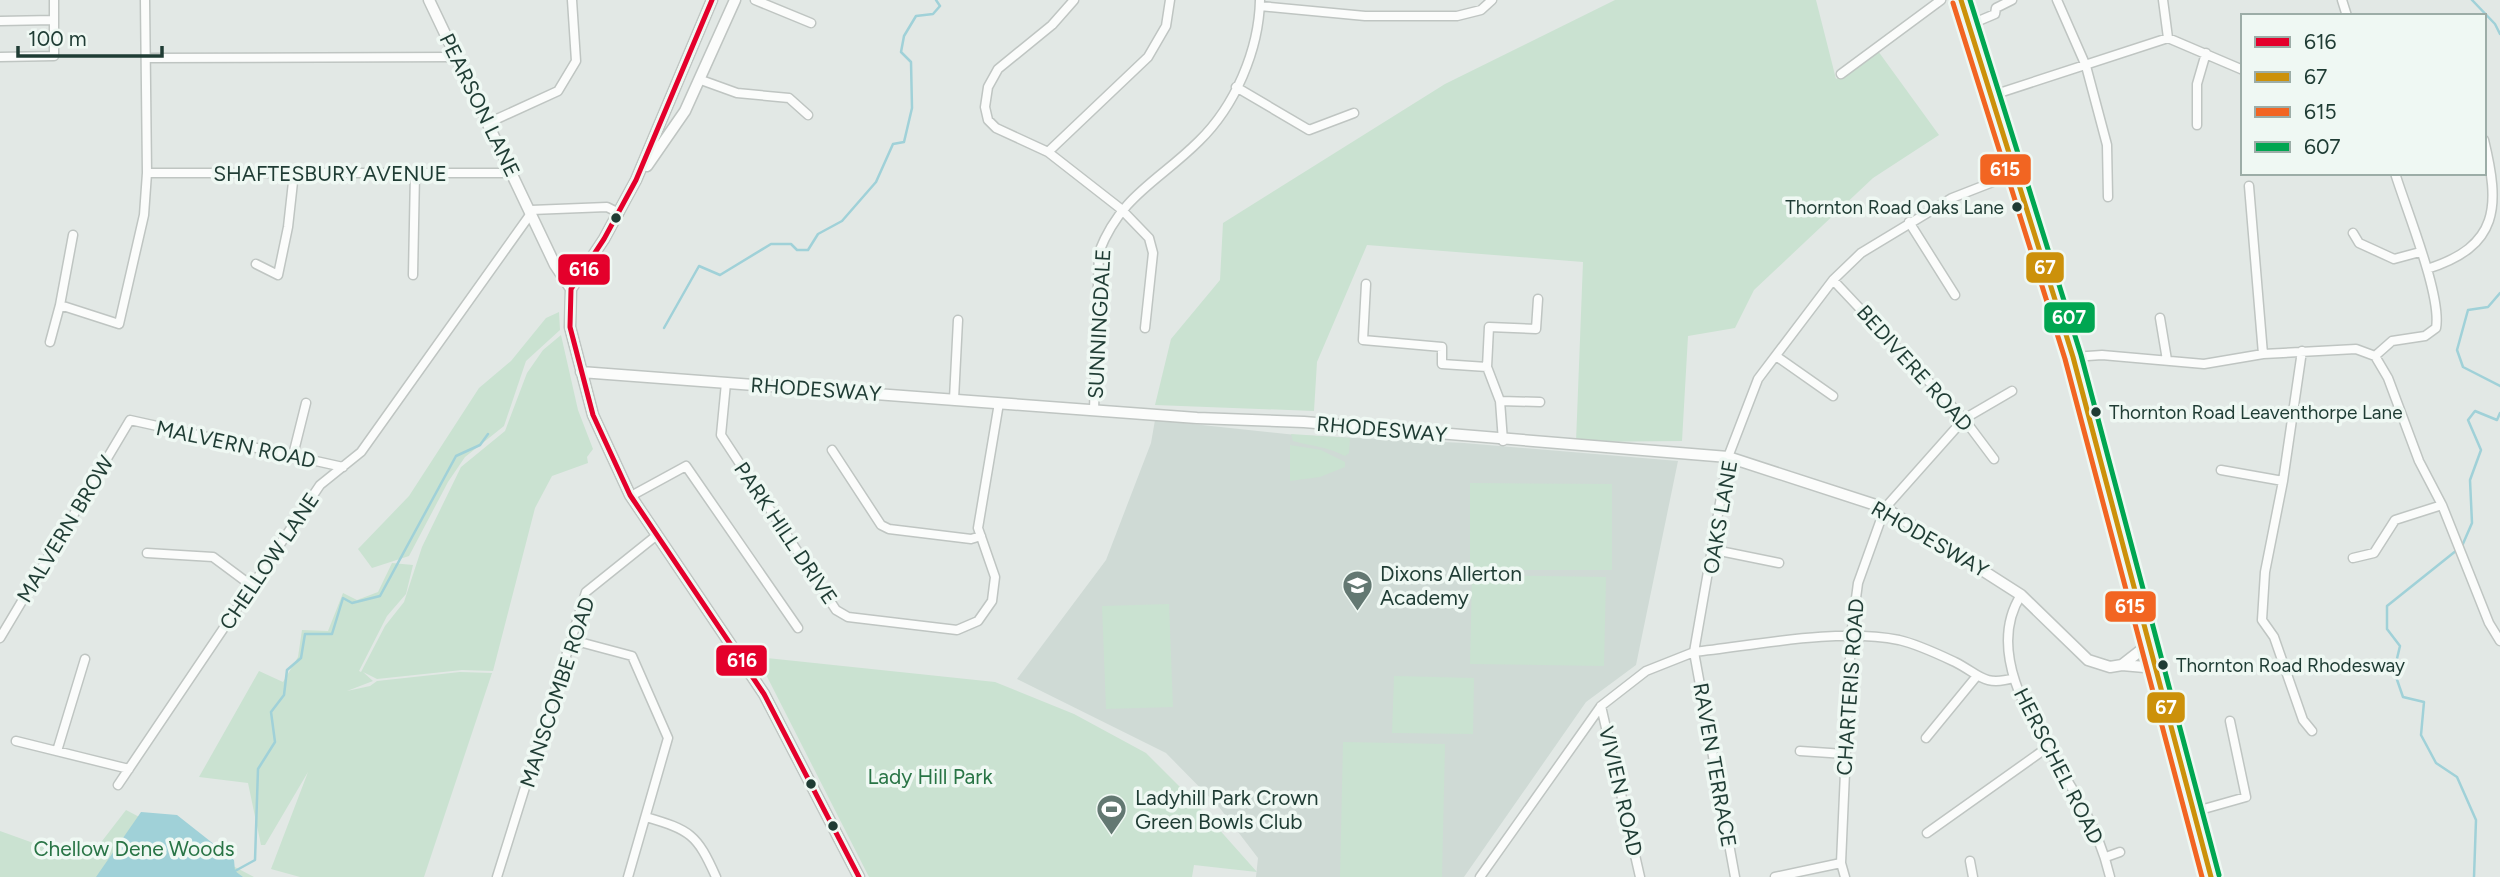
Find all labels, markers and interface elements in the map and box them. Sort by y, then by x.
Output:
scale bar [18,14,161,58]
legend [2241,14,2486,175]
text: 100 m [28,26,87,51]
street label: PEARSON LANE [434,29,526,181]
text: 616 [2304,29,2337,54]
text: 67 [2304,64,2327,89]
text: 615 [2304,99,2337,124]
text: 607 [2304,134,2341,159]
line badge: 615 [1979,153,2032,186]
text: 615 [1990,158,2020,181]
street label: SHAFTESBURY AVENUE [213,161,447,186]
place label: Thornton Road Oaks Lane [1785,196,2004,219]
marker: Thornton Road Oaks Lane [2010,200,2024,214]
unlabelled marker [609,211,623,225]
street label: SUNNINGDALE [1083,248,1115,400]
line badge: 67 [2025,251,2065,284]
line badge: 616 [557,253,611,286]
text: 67 [2034,256,2056,279]
text: 616 [569,258,599,281]
street label: BEDIVERE ROAD [1852,300,1978,436]
line badge: 607 [2043,301,2096,334]
text: 607 [2052,306,2086,329]
street label: RHODESWAY [750,372,883,406]
place label: Thornton Road Leaventhorpe Lane [2109,401,2403,424]
marker: Thornton Road Leaventhorpe Lane [2089,405,2103,419]
street label: RHODESWAY [1316,411,1449,447]
street label: MALVERN ROAD [154,415,318,473]
street label: MALVERN BROW [11,451,119,607]
street label: PARK HILL DRIVE [729,457,843,609]
street label: OAKS LANE [1698,458,1742,576]
street label: CHELLOW LANE [214,488,324,634]
street label: RHODESWAY [1867,495,1993,583]
place label: Dixons Allerton Academy [1380,561,1522,610]
school or university icon: Dixons Allerton Academy [1340,568,1374,612]
line badge: 615 [2104,590,2157,623]
street label: MANSCOMBE ROAD [514,594,600,790]
text: 615 [2115,595,2145,618]
street label: CHARTERIS ROAD [1831,598,1869,776]
line badge: 616 [715,644,768,677]
text: 616 [727,649,757,672]
place label: Thornton Road Rhodesway [2176,654,2405,677]
marker: Thornton Road Rhodesway [2156,658,2170,672]
street label: RAVEN TERRACE [1688,681,1742,849]
street label: HERSCHEL ROAD [2009,684,2109,848]
line badge: 67 [2146,691,2186,724]
text: 67 [2155,696,2177,719]
street label: VIVIEN ROAD [1594,724,1648,858]
park label: Lady Hill Park [867,764,993,789]
unlabelled marker [804,777,818,791]
place label: Ladyhill Park Crown Green Bowls Club [1135,785,1318,834]
sports icon: Ladyhill Park Crown Green Bowls Club [1095,792,1129,836]
unlabelled marker [826,819,840,833]
park label: Chellow Dene Woods [33,836,235,861]

